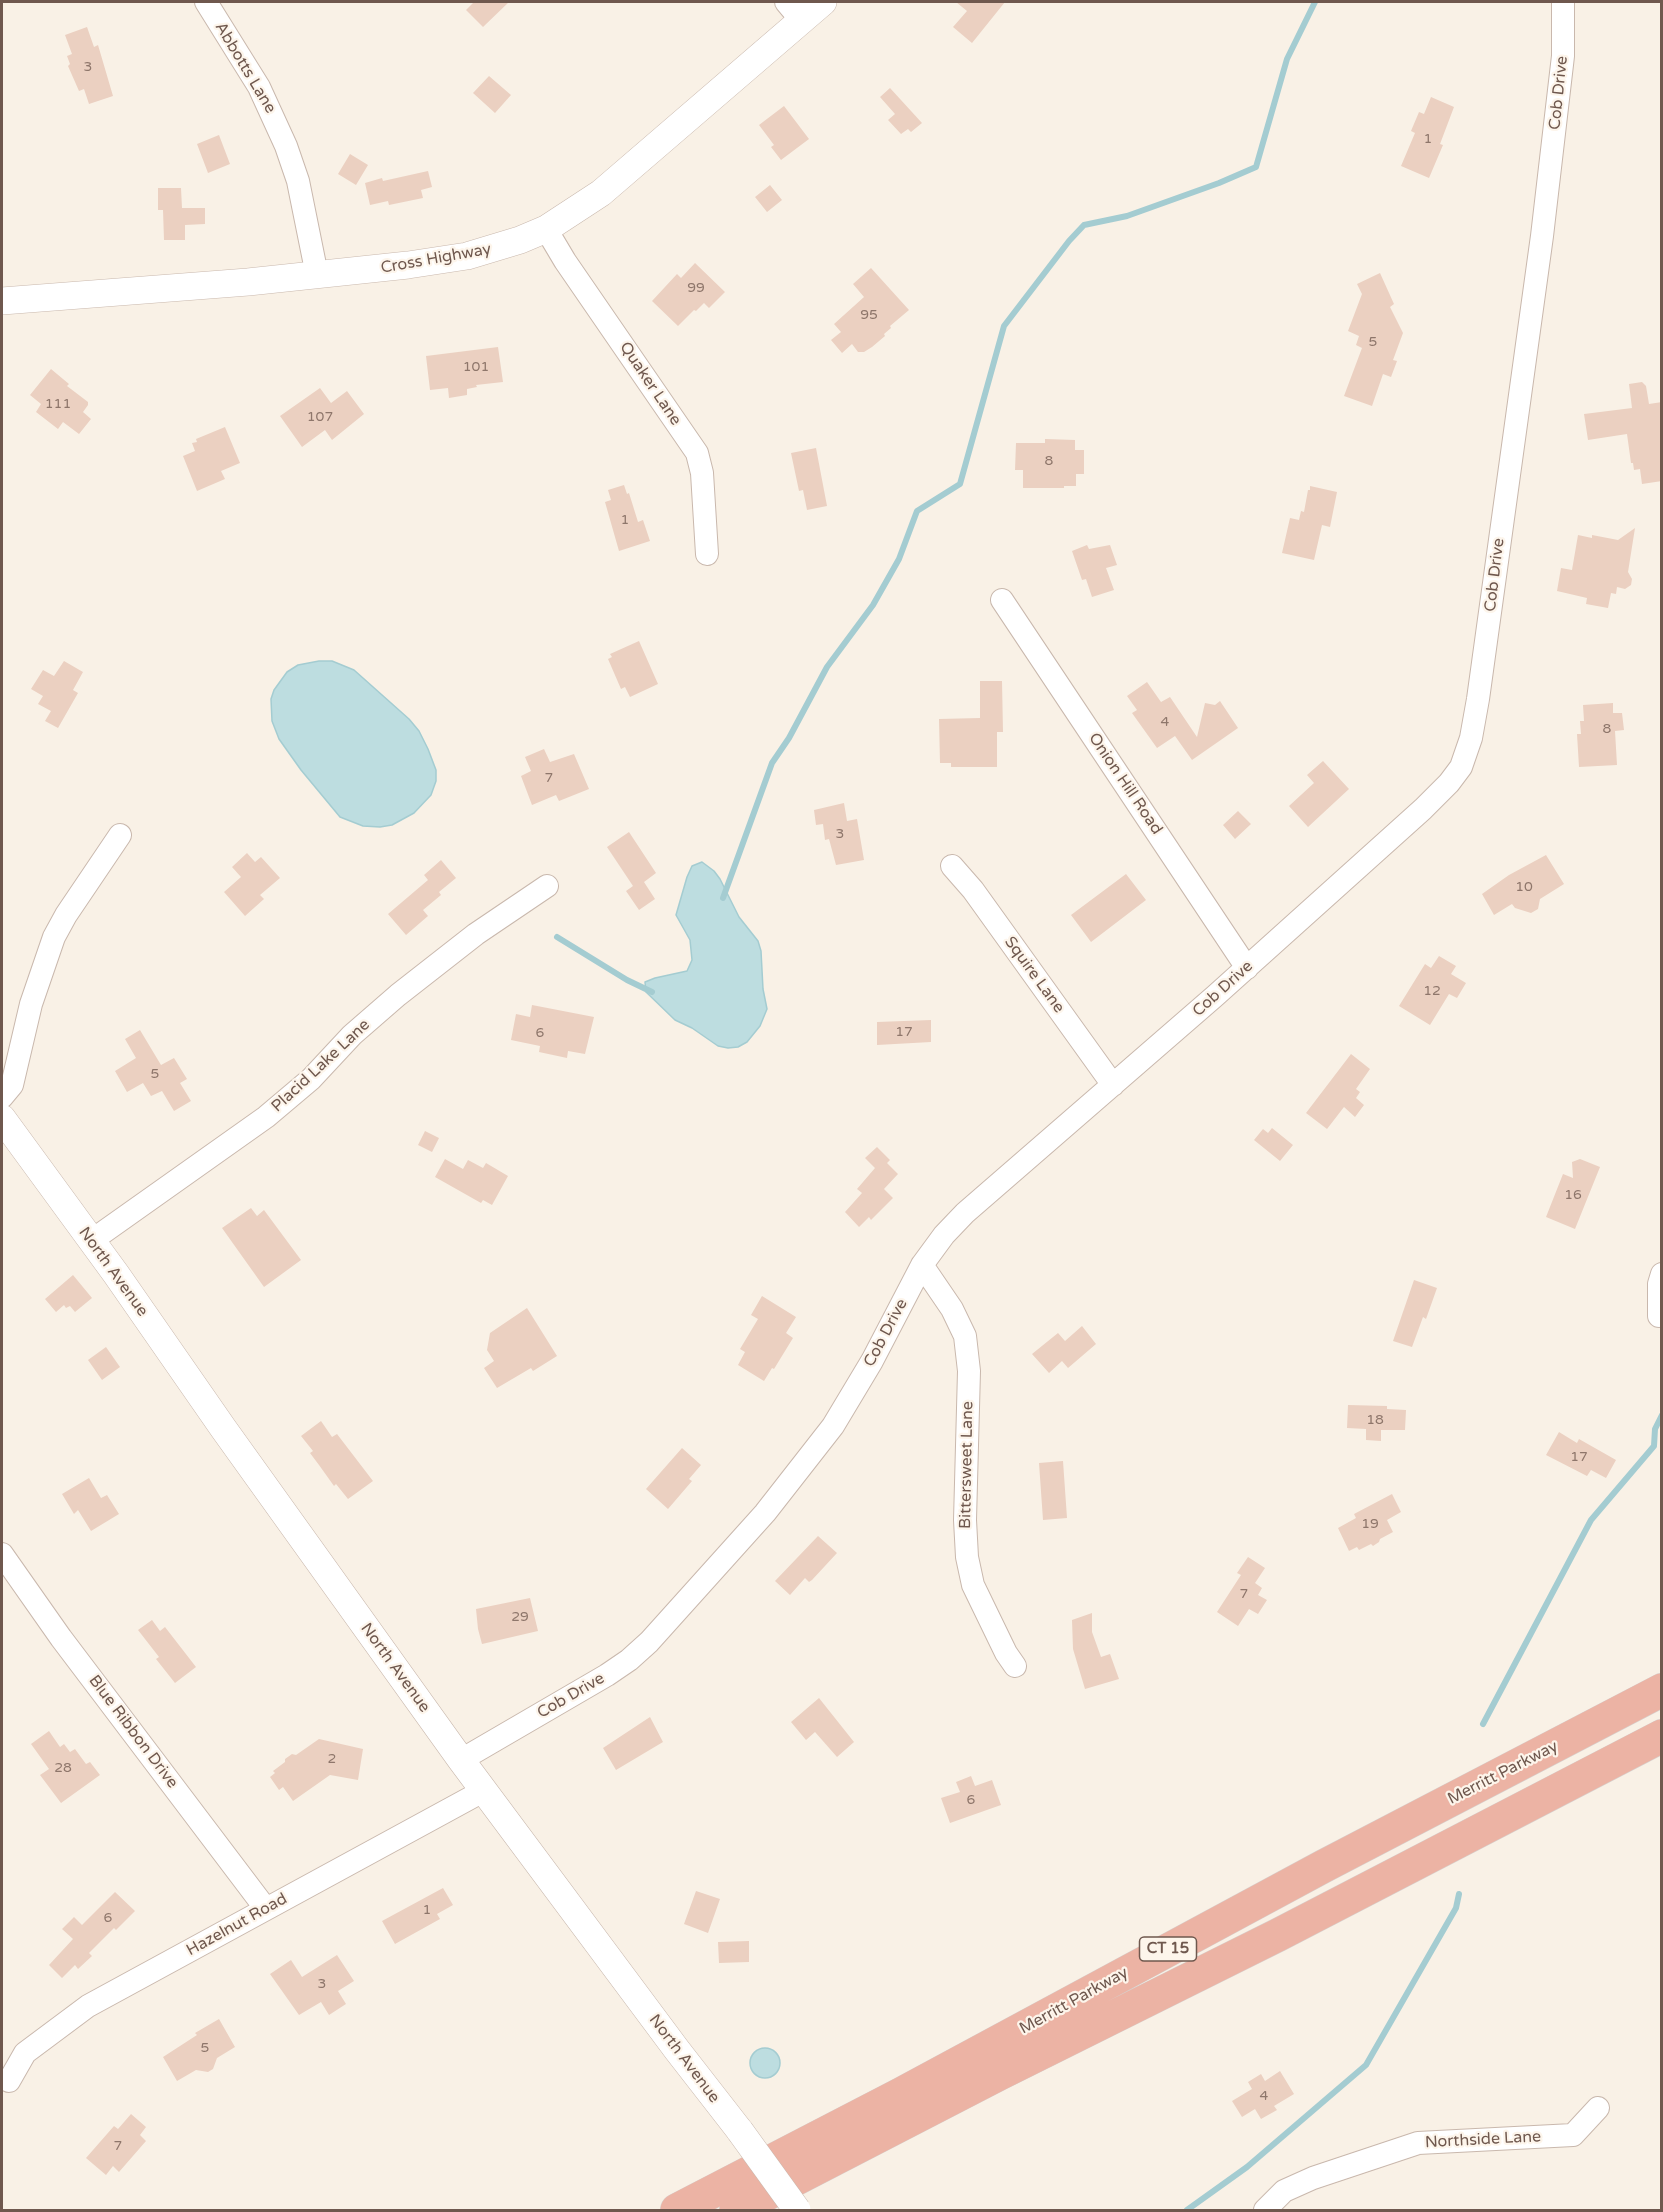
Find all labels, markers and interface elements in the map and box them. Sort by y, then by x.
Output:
street label: Abbotts Lane [210,19,280,117]
street label: Cob Drive [1546,55,1572,131]
house number: 3 [84,59,92,75]
house number: 1 [1424,131,1432,147]
street label: Cross Highway [379,240,493,278]
house number: 99 [687,280,705,296]
house number: 95 [860,307,878,323]
house number: 5 [1369,334,1377,350]
street label: Quaker Lane [615,339,685,429]
house number: 101 [463,359,489,375]
house number: 111 [45,396,71,412]
house number: 107 [307,409,333,425]
house number: 8 [1045,453,1053,469]
house number: 1 [621,512,629,528]
street label: Cob Drive [1481,537,1509,613]
house number: 4 [1161,714,1169,730]
house number: 8 [1603,721,1611,737]
street label: Onion Hill Road [1084,730,1166,838]
house number: 7 [545,770,553,786]
house number: 3 [836,826,844,842]
house number: 10 [1515,879,1533,895]
street label: Squire Lane [1000,933,1068,1017]
street label: Cob Drive [1189,957,1257,1021]
house number: 12 [1423,983,1441,999]
street label: Placid Lake Lane [268,1016,374,1116]
house number: 17 [895,1024,913,1040]
house number: 6 [536,1025,544,1041]
house number: 5 [151,1066,159,1082]
house number: 16 [1564,1187,1582,1203]
street label: North Avenue [74,1224,152,1320]
street label: Cob Drive [860,1296,912,1370]
street label: Bittersweet Lane [956,1401,978,1529]
house number: 18 [1366,1412,1384,1428]
house number: 17 [1570,1449,1588,1465]
house number: 19 [1361,1516,1379,1532]
house number: 7 [1240,1586,1248,1602]
house number: 29 [511,1609,529,1625]
street label: North Avenue [356,1620,434,1716]
street label: Cob Drive [534,1669,608,1723]
street label: Blue Ribbon Drive [84,1672,182,1792]
street label: Merritt Parkway [1445,1737,1561,1809]
house number: 2 [328,1751,336,1767]
house number: 28 [54,1760,72,1776]
house number: 6 [967,1792,975,1808]
street label: Hazelnut Road [183,1889,291,1961]
house number: 1 [423,1902,431,1918]
house number: 6 [104,1910,112,1926]
road number: CT 15 [1140,1937,1196,1961]
street label: Merritt Parkway [1016,1963,1132,2039]
house number: 3 [318,1976,326,1992]
street label: North Avenue [645,2011,723,2107]
house number: 5 [201,2040,209,2056]
house number: 4 [1260,2088,1268,2104]
street label: Northside Lane [1424,2127,1542,2153]
house number: 7 [114,2138,122,2154]

